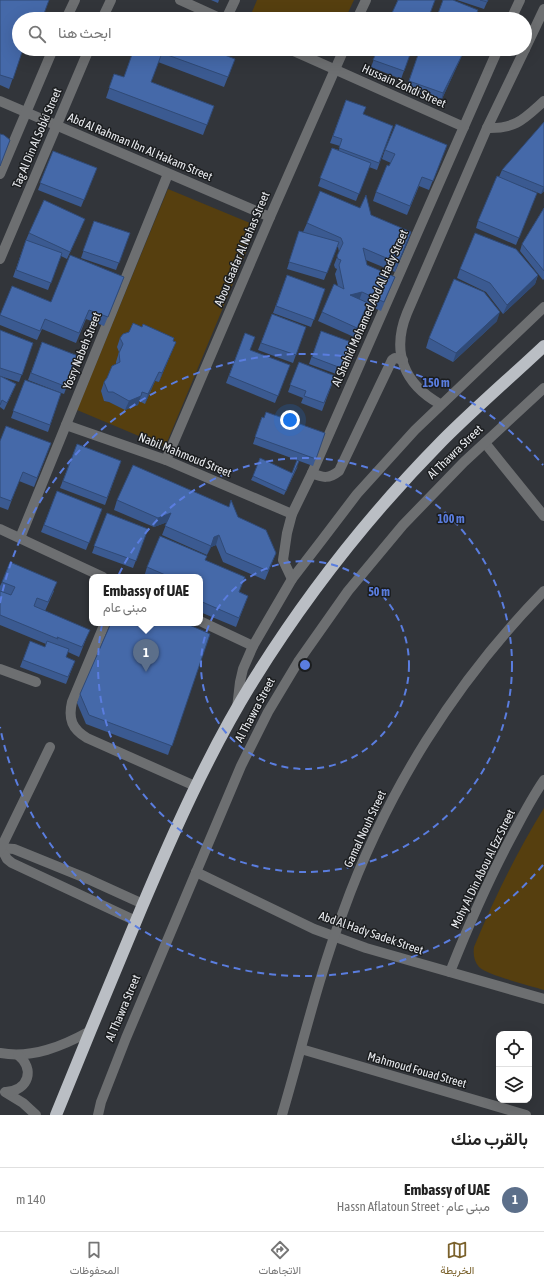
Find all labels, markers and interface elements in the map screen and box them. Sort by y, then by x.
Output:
search box [12,12,532,56]
icon: search [26,23,48,45]
text: ابحث هنا [58,24,112,41]
street label: Hussain Zohdi Street [360,61,449,111]
street label: Tag Al Din Al Sobki Street [10,85,65,190]
street label: Abd Al Rahman Ibn Al Hakam Street [66,110,215,184]
street label: Abou Gaafar Al Nahas Street [211,189,273,308]
street label: Al Shahid Mohamed Abd Al Hady Street [329,227,411,389]
street label: Yosry Nabeh Street [60,310,104,392]
text: 150 m [422,376,450,390]
your location [280,410,300,430]
street label: Al Thawra Street [425,422,486,482]
street label: Nabil Mahmoud Street [136,430,234,480]
text: 100 m [437,512,465,526]
popup [89,574,203,626]
text: Embassy of UAE [103,582,189,599]
text: 50 m [368,585,390,599]
text: مبنى عام [103,600,147,615]
pin: 1 [133,639,159,672]
centre of rings [298,658,312,672]
street label: Al Thawra Street [232,675,278,745]
street label: Gamal Nouh Street [341,788,389,870]
street label: Mohy Al Din Abou Al Ezz Street [448,807,518,931]
street label: Abd Al Hady Sadek Street [317,909,426,958]
street label: Al Thawra Street [103,972,144,1043]
map controls [496,1031,532,1103]
button: locate [496,1031,532,1067]
street label: Mahmoud Fouad Street [366,1049,469,1091]
button: layers [496,1067,532,1103]
text: بالقرب منك [451,1129,528,1149]
text: Embassy of UAE [404,1181,490,1198]
text: 140 m [16,1192,46,1207]
text: 1 [512,1192,518,1207]
text: مبنى عام · Hassn Aflatoun Street [337,1199,490,1214]
tab: المحفوظات [70,1239,119,1280]
tab: الاتجاهات [258,1239,301,1280]
tab: الخريطة [440,1239,474,1280]

